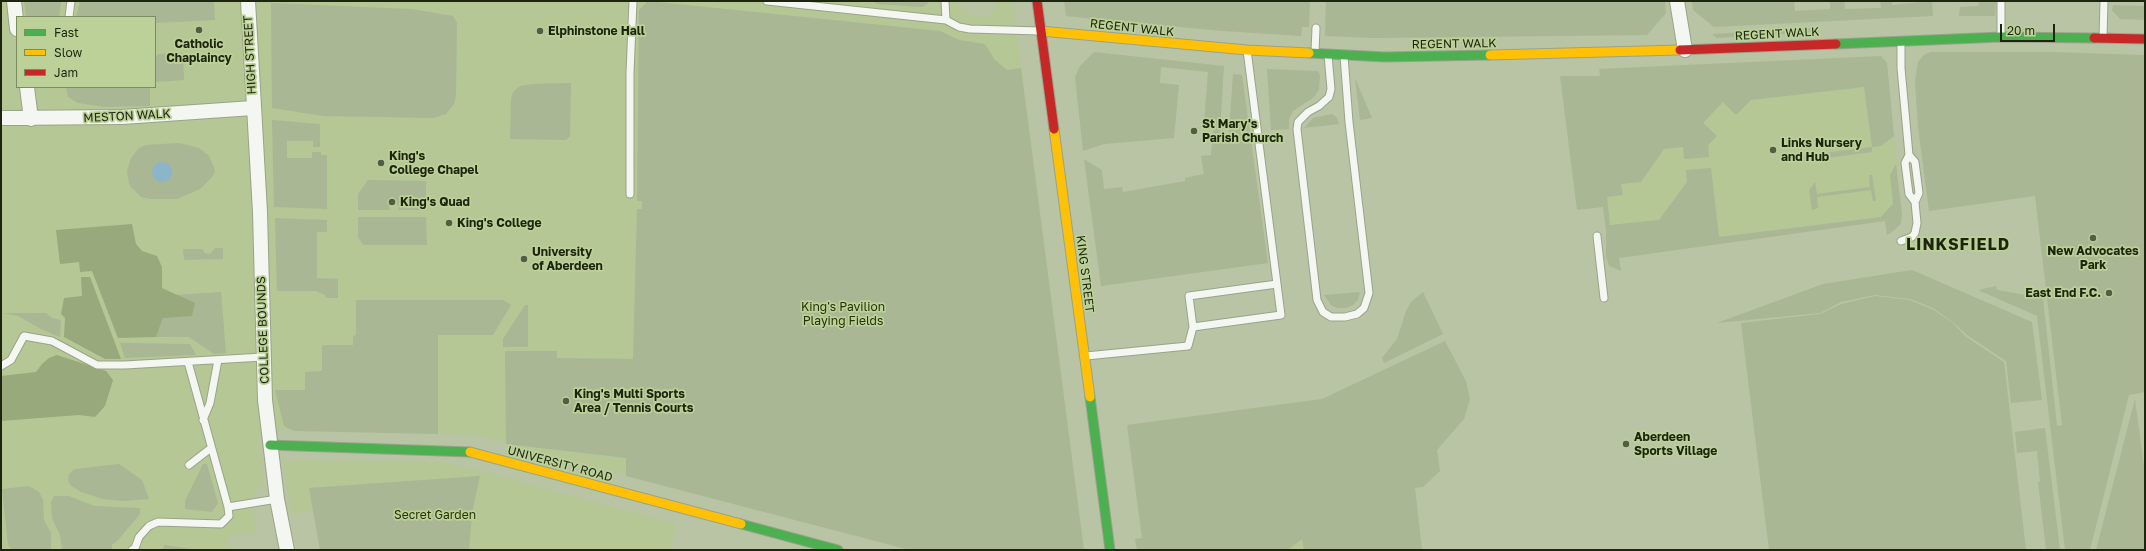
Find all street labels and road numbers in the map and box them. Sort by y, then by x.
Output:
street label: HIGH STREET [241,15,259,95]
street label: REGENT WALK [1089,16,1175,40]
street label: REGENT WALK [1734,25,1820,43]
street label: REGENT WALK [1412,36,1496,52]
street label: MESTON WALK [83,107,171,125]
street label: KING STREET [1073,234,1097,314]
street label: COLLEGE BOUNDS [254,276,272,384]
street label: UNIVERSITY ROAD [506,443,614,485]

